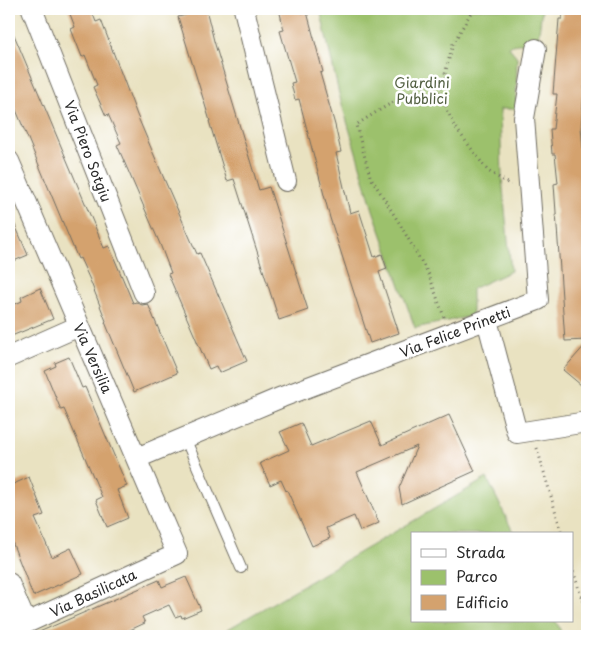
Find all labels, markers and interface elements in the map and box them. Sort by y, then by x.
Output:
park label: Giardini Pubblici [394,72,450,109]
street label: Via Piero Sotgiu [59,97,117,205]
street label: Via Felice Prinetti [397,301,513,363]
street label: Via Versilia [68,319,118,397]
legend [411,532,574,622]
text: Strada [456,540,506,563]
street label: Via Basilicata [46,564,140,622]
text: Parco [456,564,498,587]
text: Edificio [456,590,509,613]

